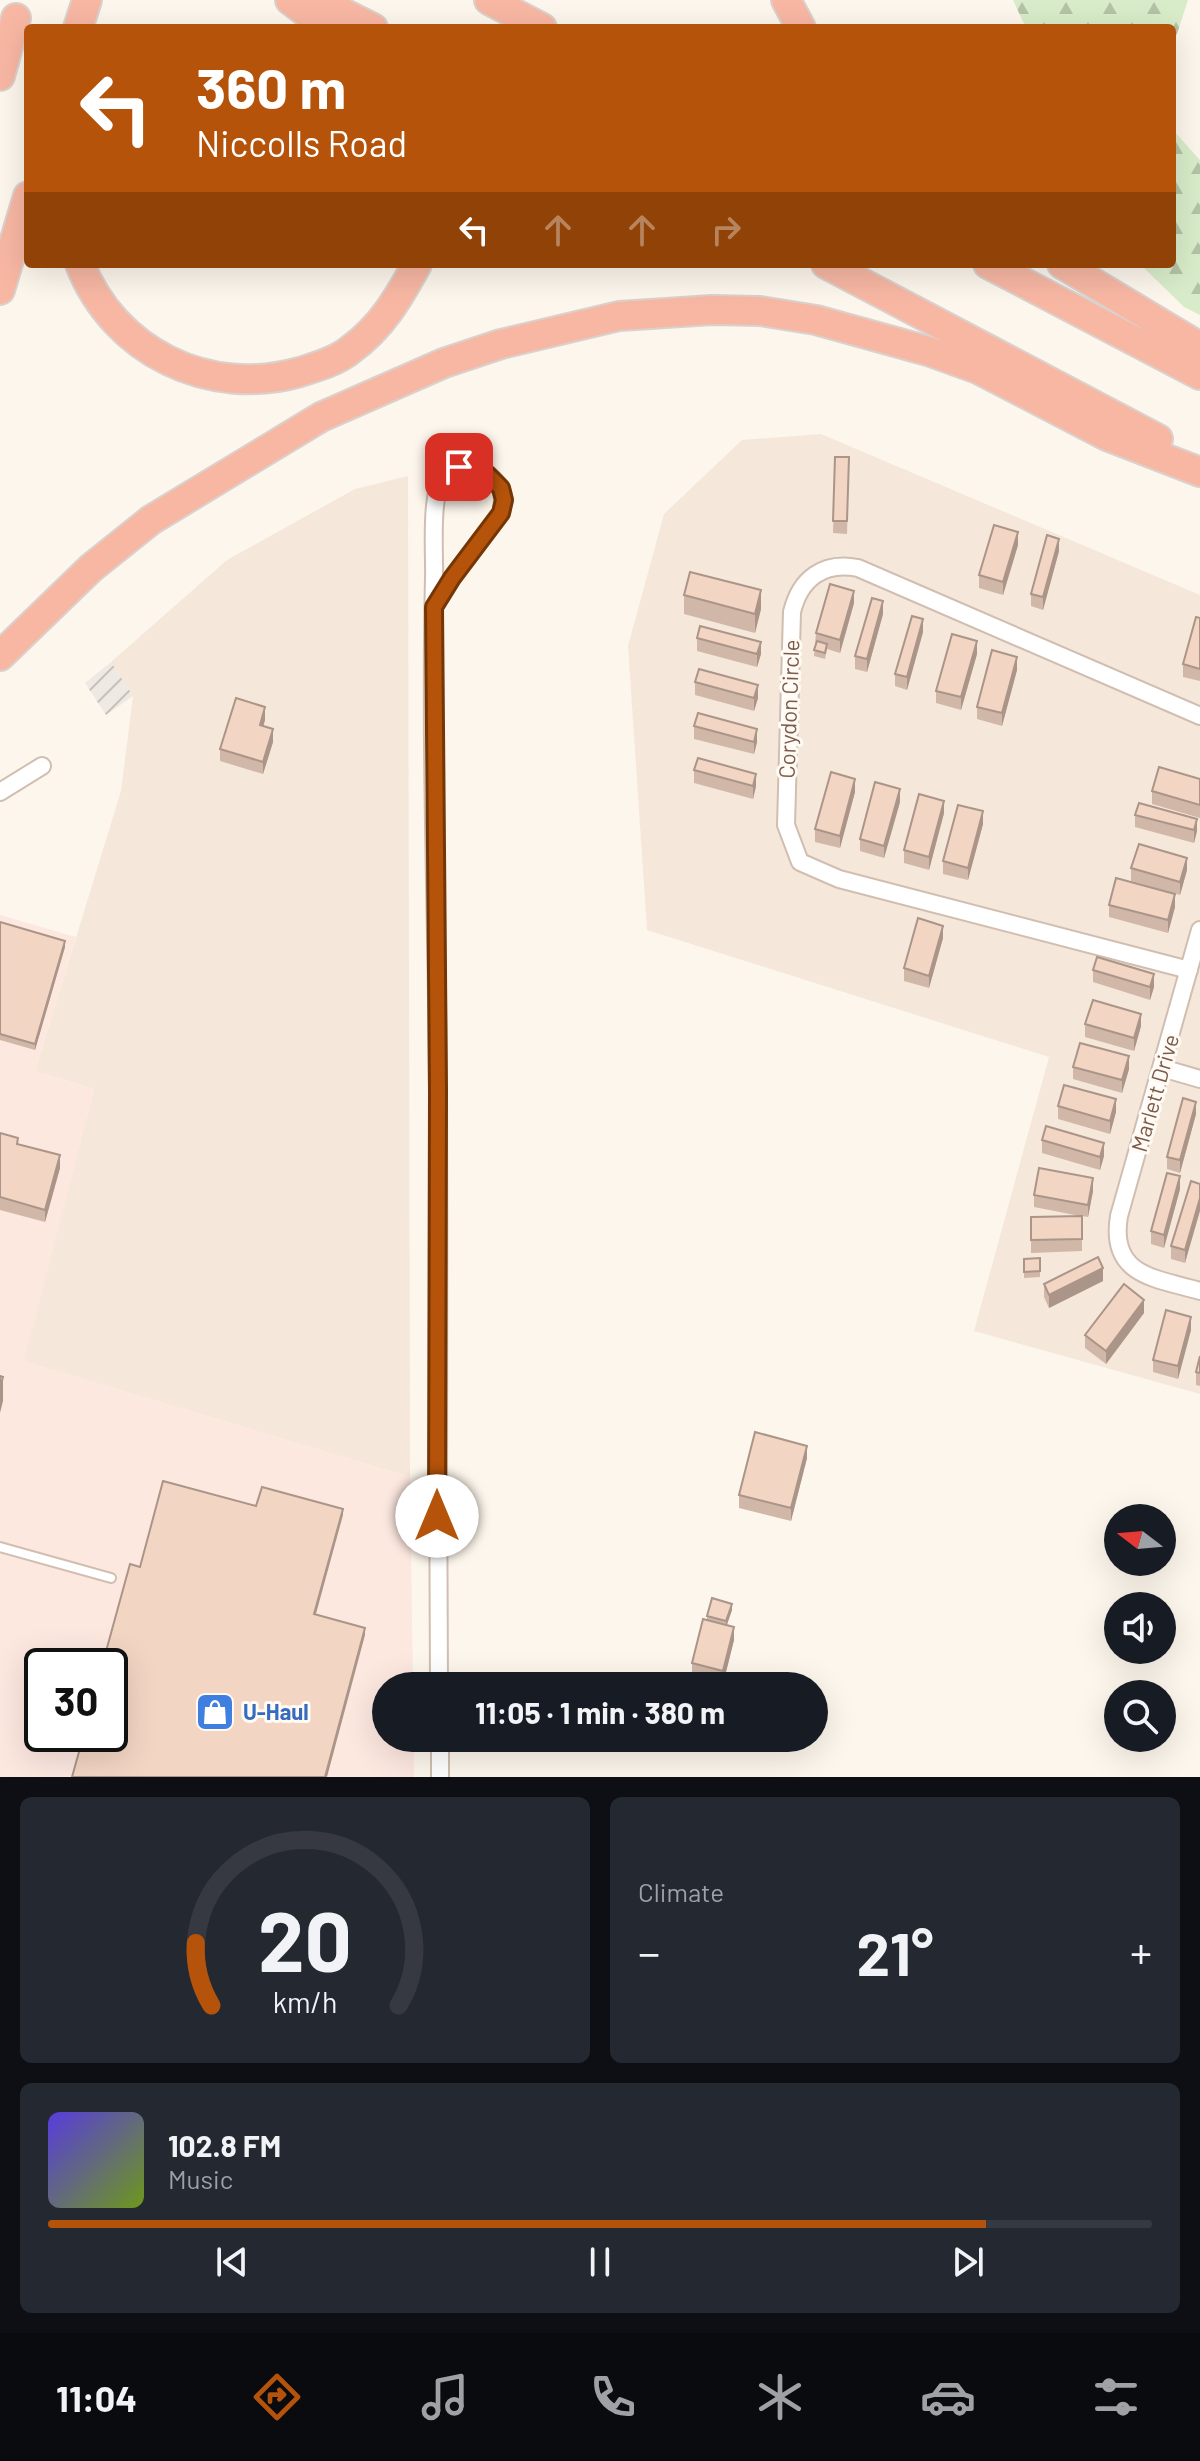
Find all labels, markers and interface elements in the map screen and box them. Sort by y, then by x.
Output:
text: 360 m [196,53,346,120]
icon: left [64,56,168,160]
text: Niccolls Road [196,121,407,164]
icon: left [452,208,496,252]
icon: ahead [536,208,580,252]
icon: ahead [620,208,664,252]
icon: right [704,208,748,252]
pin [425,433,493,501]
icon: arrive [437,445,481,489]
street label: Corydon Circle [773,639,803,779]
street label: Marlett Drive [1125,1031,1183,1154]
position arrow [395,1474,479,1558]
north arrow [1104,1504,1176,1576]
map controls [1104,1504,1176,1752]
button: sound [1104,1592,1176,1664]
speed limit sign: 30 [24,1648,128,1752]
button: search [1104,1680,1176,1752]
shop icon: U-Haul [194,1691,236,1733]
text: 11:05 · 1 min · 380 m [475,1694,725,1730]
place label: U-Haul [243,1698,309,1724]
text: Climate [638,1876,724,1907]
text: 20 [258,1889,352,1989]
text: 21° [856,1916,934,1988]
text: − [638,1925,660,1978]
text: + [1130,1925,1152,1978]
text: km/h [273,1984,337,2019]
text: 102.8 FM [168,2127,281,2163]
text: Music [168,2163,233,2194]
icon: previous [210,2240,254,2284]
icon: pause [578,2240,622,2284]
icon: next [946,2240,990,2284]
icon: directions [249,2369,305,2425]
icon: music [417,2369,473,2425]
icon: phone [585,2369,641,2425]
icon: climate [752,2369,808,2425]
icon: car [920,2369,976,2425]
icon: filters [1088,2369,1144,2425]
text: 11:04 [56,2376,137,2419]

